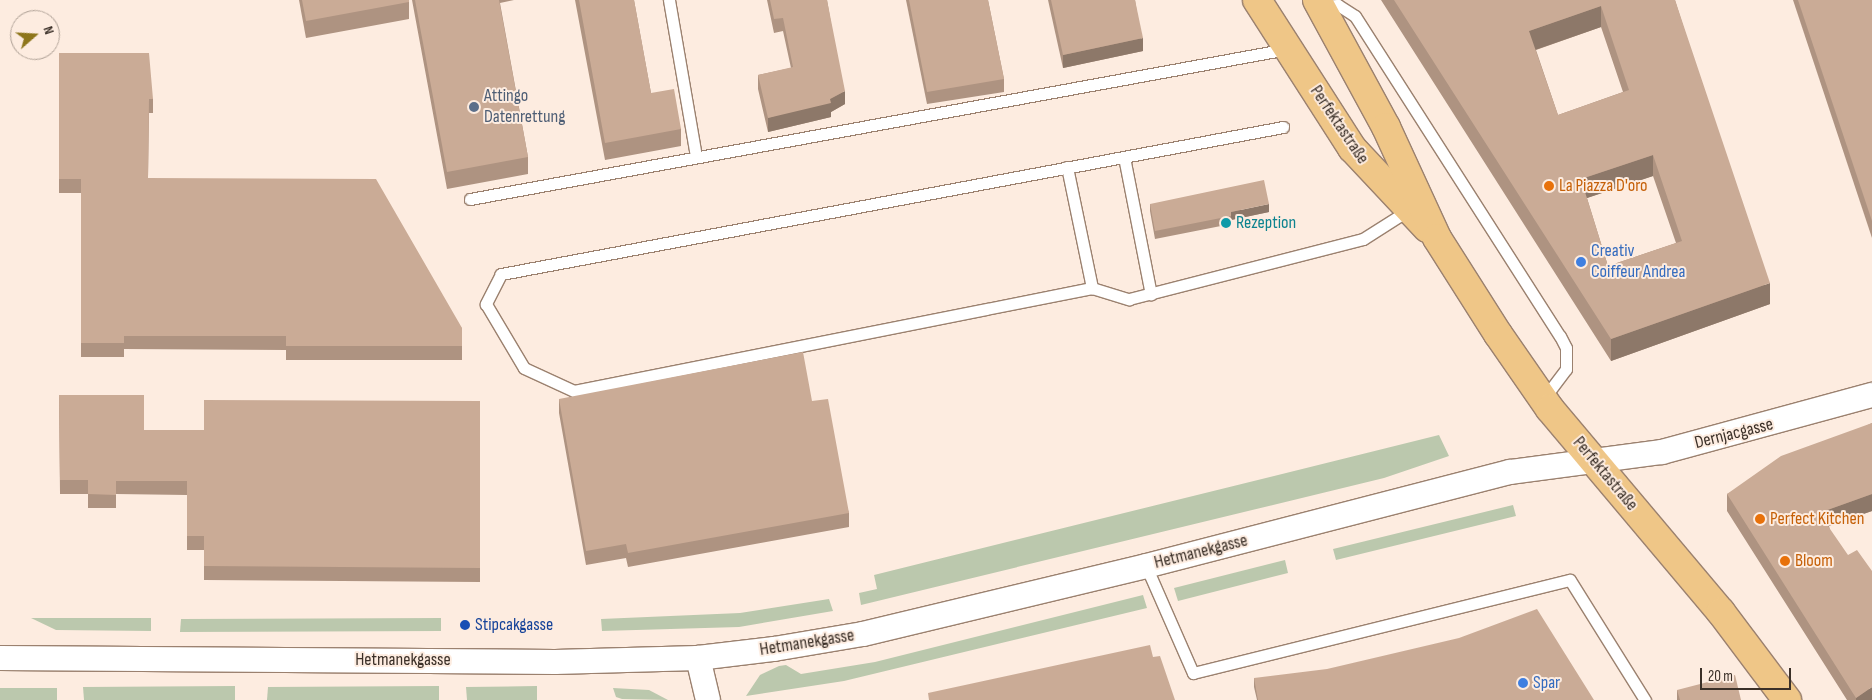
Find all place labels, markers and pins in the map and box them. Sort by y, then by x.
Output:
place label: Attingo Datenrettung [484,86,565,128]
marker: Attingo Datenrettung [468,101,480,113]
place label: La Piazza D'oro [1559,175,1648,197]
marker: La Piazza D'oro [1543,180,1555,192]
place label: Rezeption [1236,212,1296,234]
marker: Rezeption [1220,217,1232,229]
place label: Creativ Coiffeur Andrea [1591,241,1685,284]
marker: Creativ Coiffeur Andrea [1575,256,1587,268]
place label: Perfect Kitchen [1770,508,1864,530]
marker: Perfect Kitchen [1754,513,1766,525]
place label: Bloom [1795,550,1833,572]
marker: Bloom [1779,555,1791,567]
place label: Stipcakgasse [475,614,553,636]
marker: Stipcakgasse [459,619,471,631]
place label: Spar [1533,672,1560,694]
marker: Spar [1517,677,1529,689]

